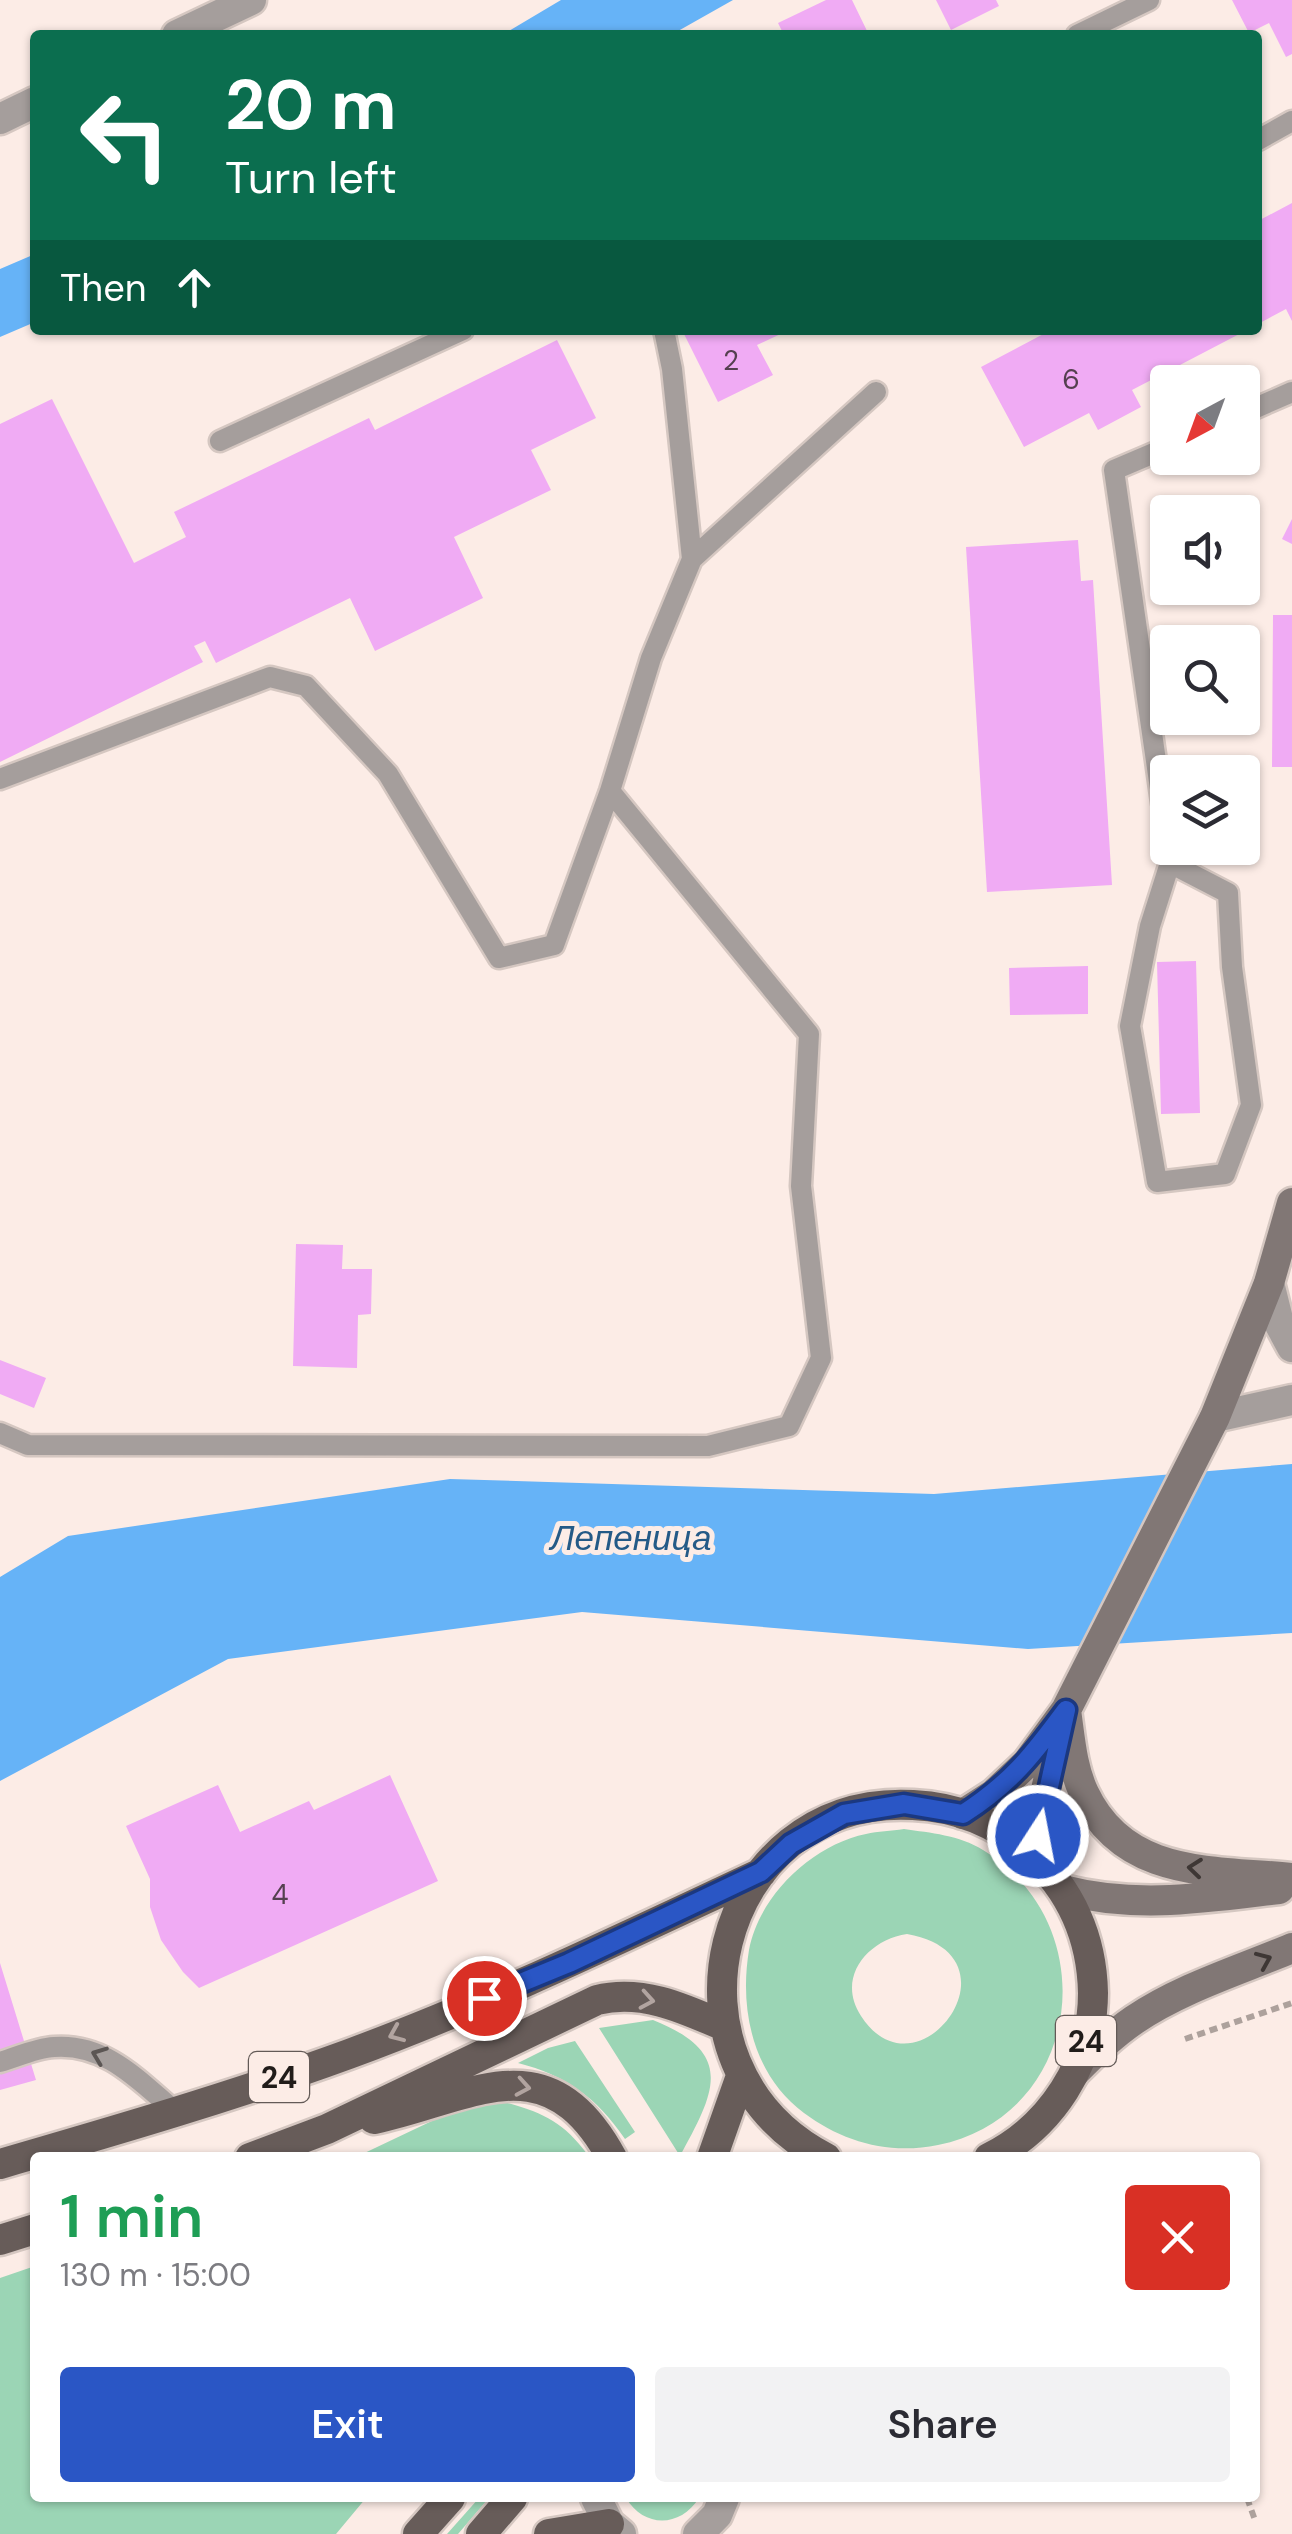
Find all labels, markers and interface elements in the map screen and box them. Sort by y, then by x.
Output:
text: 20 m [225,60,397,151]
icon: left [60,70,190,200]
text: Turn left [225,148,397,207]
icon: ahead [167,260,222,315]
text: Then [60,263,147,313]
house number: 2 [723,342,739,379]
house number: 6 [1062,361,1080,398]
north arrow [1150,365,1260,475]
map controls [1150,365,1260,865]
button: sound [1150,495,1260,605]
button: search [1150,625,1260,735]
button: layers [1150,755,1260,865]
water label: Лепеница [549,1515,711,1561]
position arrow [986,1784,1090,1888]
one-way arrow [1187,1858,1203,1879]
house number: 4 [272,1876,289,1913]
one-way arrow [1253,1952,1271,1972]
pin [442,1956,527,2041]
icon: arrive [457,1971,512,2026]
one-way arrow [639,1989,655,2010]
road number: 24 [1056,2016,1116,2066]
one-way arrow [388,2023,406,2043]
one-way arrow [91,2046,108,2067]
road number: 24 [249,2052,309,2102]
one-way arrow [515,2076,531,2097]
text: 1 min [60,2177,203,2256]
button: close [1125,2185,1230,2290]
text: 130 m · 15:00 [60,2254,251,2296]
button: Exit [60,2367,635,2482]
button: Share [655,2367,1230,2482]

